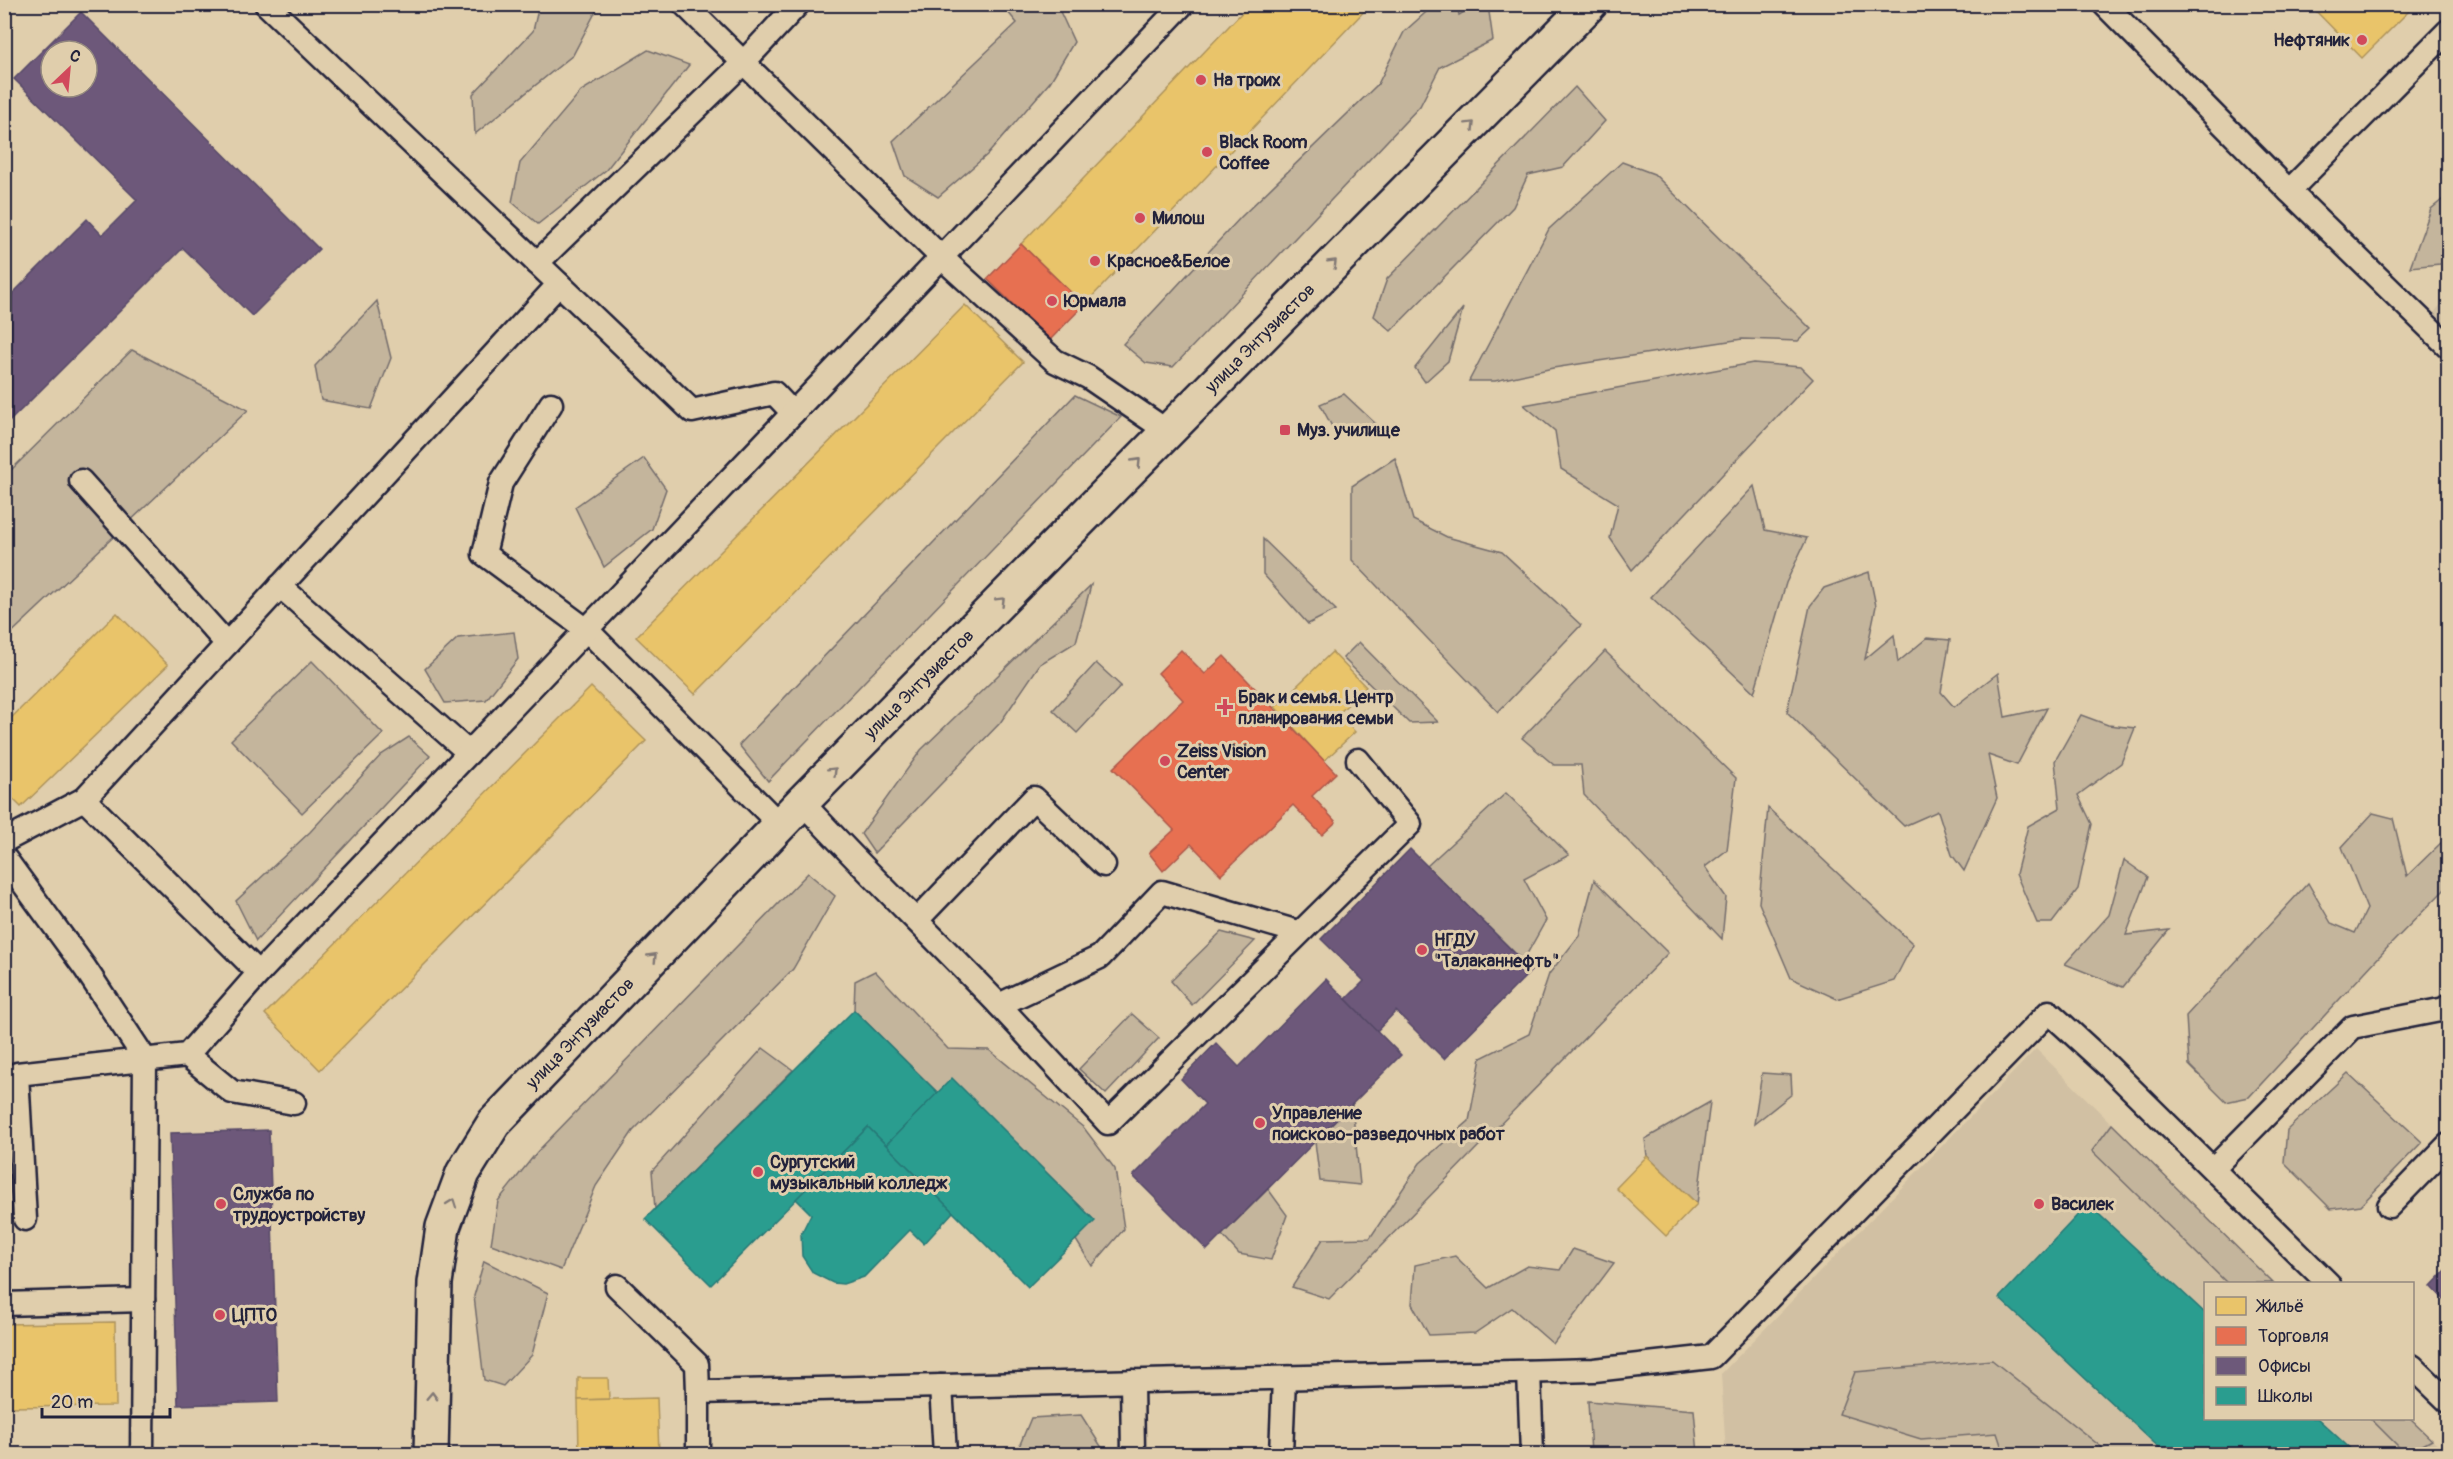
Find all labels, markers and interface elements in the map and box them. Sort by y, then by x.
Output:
place label: Нефтяник [2273,29,2350,52]
marker: Нефтяник [2355,33,2369,47]
north arrow [39,39,99,99]
text: С [66,45,84,68]
place label: На троих [1213,69,1281,92]
marker: На троих [1194,73,1208,87]
one-way arrow [1463,121,1474,132]
place label: Black Room Coffee [1219,131,1308,175]
marker: Black Room Coffee [1200,145,1214,159]
place label: Милош [1152,207,1205,230]
marker: Милош [1133,211,1147,225]
place label: Красное&Белое [1107,250,1231,273]
marker: Красное&Белое [1088,254,1102,268]
one-way arrow [1326,260,1337,271]
street label: улица Энтузиастов [1200,278,1320,399]
place label: Юрмала [1063,290,1127,313]
marker: Юрмала [1045,294,1059,308]
place label: Муз. училище [1297,419,1401,442]
marker: Муз. училище [1278,423,1292,437]
one-way arrow [1130,458,1141,469]
one-way arrow [994,598,1005,608]
street label: улица Энтузиастов [859,624,979,745]
place label: Брак и семья. Центр планирования семьи [1238,686,1394,730]
marker: Брак и семья. Центр планирования семьи [1216,698,1234,716]
place label: Zeiss Vision Center [1177,740,1266,784]
marker: Zeiss Vision Center [1158,754,1172,768]
one-way arrow [825,768,836,779]
place label: НГДУ "Талаканнефть" [1434,929,1559,973]
marker: НГДУ "Талаканнефть" [1415,943,1429,957]
one-way arrow [646,953,657,963]
street label: улица Энтузиастов [520,973,640,1095]
place label: Управление поисково-разведочных работ [1272,1102,1506,1146]
marker: Управление поисково-разведочных работ [1253,1116,1267,1130]
place label: Сургутский музыкальный колледж [770,1151,948,1195]
marker: Сургутский музыкальный колледж [751,1165,765,1179]
place label: Служба по трудоустройству [233,1183,366,1227]
place label: Василек [2051,1193,2114,1216]
marker: Служба по трудоустройству [214,1197,228,1211]
marker: Василек [2032,1197,2046,1211]
one-way arrow [445,1198,458,1209]
legend [2204,1282,2414,1420]
text: Жильё [2255,1295,2304,1318]
place label: ЦПТО [232,1304,278,1327]
marker: ЦПТО [213,1308,227,1322]
text: Торговля [2258,1325,2329,1348]
text: Офисы [2258,1355,2311,1378]
scale bar [42,1381,170,1419]
text: Школы [2258,1385,2313,1408]
text: 20 m [51,1391,93,1414]
one-way arrow [426,1392,438,1401]

